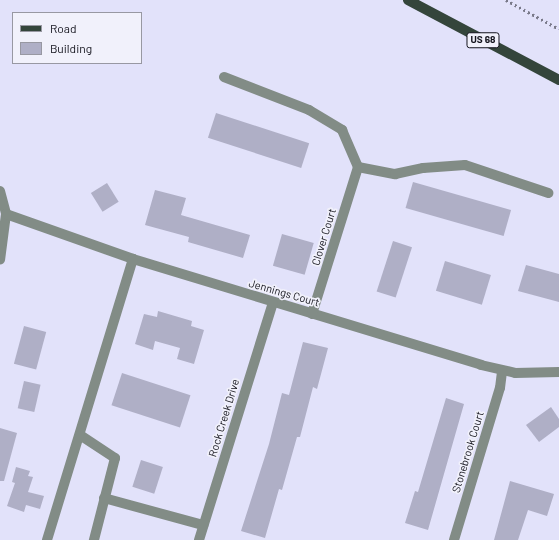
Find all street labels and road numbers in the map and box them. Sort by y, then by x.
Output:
road number: US 68 [466,32,500,48]
street label: Clover Court [309,207,339,267]
street label: Jennings Court [247,277,321,309]
street label: Rock Creek Drive [206,377,242,459]
street label: Stonebrook Court [449,410,487,494]

